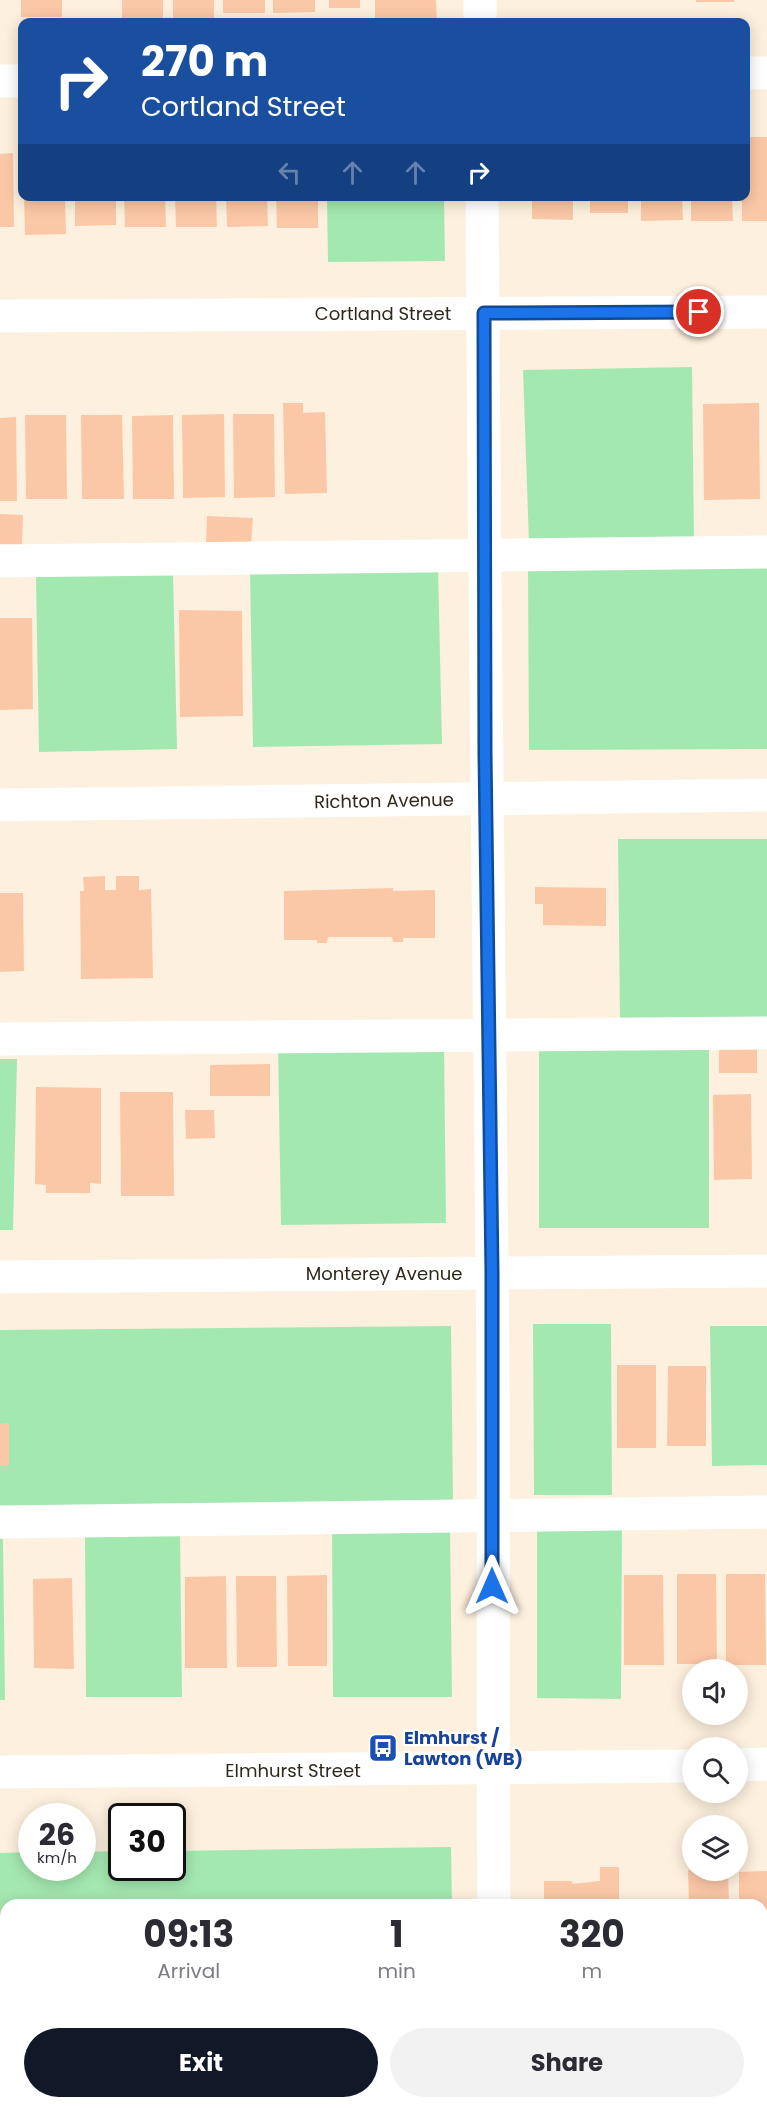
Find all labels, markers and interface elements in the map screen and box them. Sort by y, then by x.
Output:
text: 270 m [141,32,268,91]
icon: right [42,42,120,120]
text: Cortland Street [141,88,346,125]
icon: left [273,156,306,189]
icon: ahead [336,156,369,189]
icon: ahead [399,156,432,189]
icon: right [462,156,495,189]
pin [673,286,724,337]
icon: arrive [682,295,715,328]
street label: Cortland Street [315,301,451,326]
street label: Richton Avenue [314,787,454,814]
street label: Monterey Avenue [306,1261,462,1286]
position arrow [460,1554,524,1618]
map controls [682,1659,748,1881]
button: sound [682,1659,748,1725]
place label: Elmhurst / Lawton (WB) [404,1725,523,1771]
bus stop icon: Elmhurst / Lawton (WB) [367,1732,399,1764]
button: search [682,1737,748,1803]
street label: Elmhurst Street [225,1758,361,1783]
speed limit sign: 30 [108,1803,186,1881]
text: 26 [39,1813,75,1856]
button: layers [682,1815,748,1881]
text: km/h [37,1847,77,1868]
text: 09:13 [143,1909,234,1960]
text: 1 [390,1909,403,1960]
text: 320 [559,1909,625,1960]
text: Arrival [157,1957,220,1985]
text: min [378,1957,416,1985]
text: m [582,1957,602,1985]
button: Exit [24,2028,378,2097]
button: Share [390,2028,744,2097]

